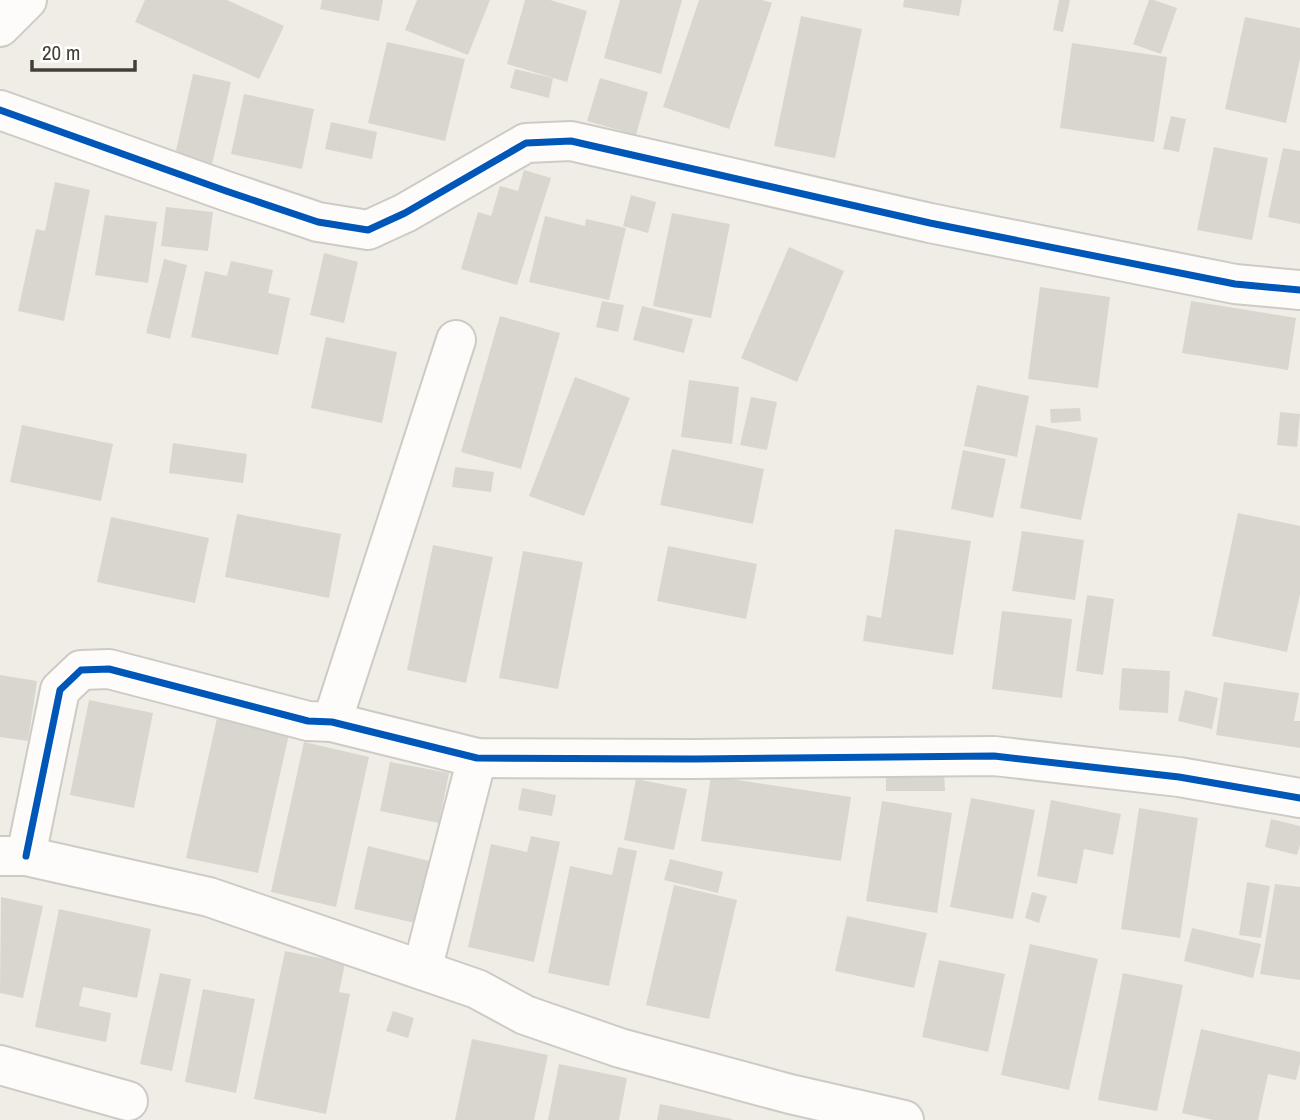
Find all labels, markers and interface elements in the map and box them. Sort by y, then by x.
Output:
scale bar [32,28,135,72]
text: 20 m [42,38,80,67]

